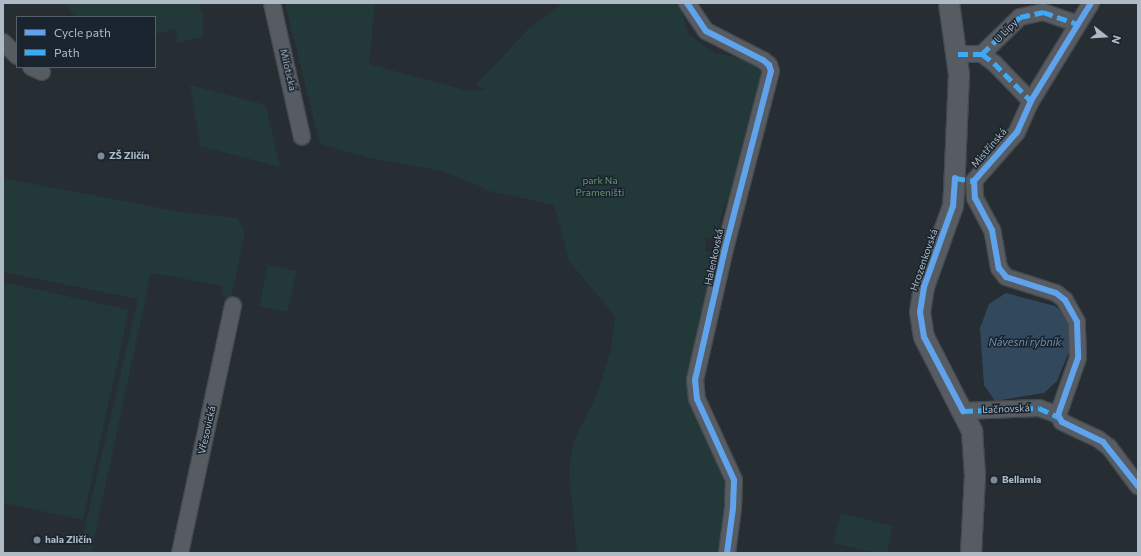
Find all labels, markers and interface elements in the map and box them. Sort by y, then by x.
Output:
legend [16,16,156,68]
north arrow [1085,16,1125,56]
street label: U Lípy [992,17,1020,45]
text: Cycle path [54,25,111,39]
text: N [1110,34,1124,45]
text: Path [54,45,80,59]
street label: Milotická [277,48,299,92]
street label: Mistřínská [969,126,1009,170]
place label: ZŠ Zličín [109,150,150,162]
marker: ZŠ Zličín [96,151,106,161]
park label: park Na Prameništi [576,174,624,198]
street label: Halenkovská [702,228,726,286]
street label: Hrozenkovská [908,228,940,292]
water label: Návesní rybník [988,335,1062,349]
street label: Lačnovská [982,402,1030,416]
street label: Vřesovická [196,405,218,455]
place label: Bellamia [1002,474,1041,486]
marker: Bellamia [989,475,999,485]
place label: hala Zličín [45,534,92,546]
marker: hala Zličín [32,535,42,545]

